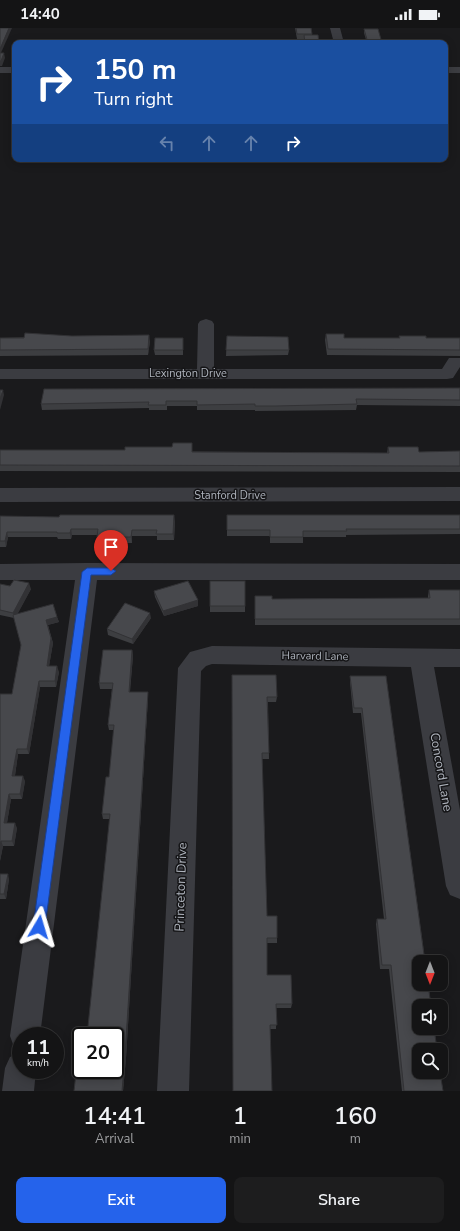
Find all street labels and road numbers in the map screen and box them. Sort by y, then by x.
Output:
street label: Lexington Drive [149,366,227,381]
street label: Stanford Drive [194,488,266,503]
street label: Harvard Lane [281,648,349,664]
street label: Concord Lane [425,731,457,813]
street label: Princeton Drive [170,842,192,932]

